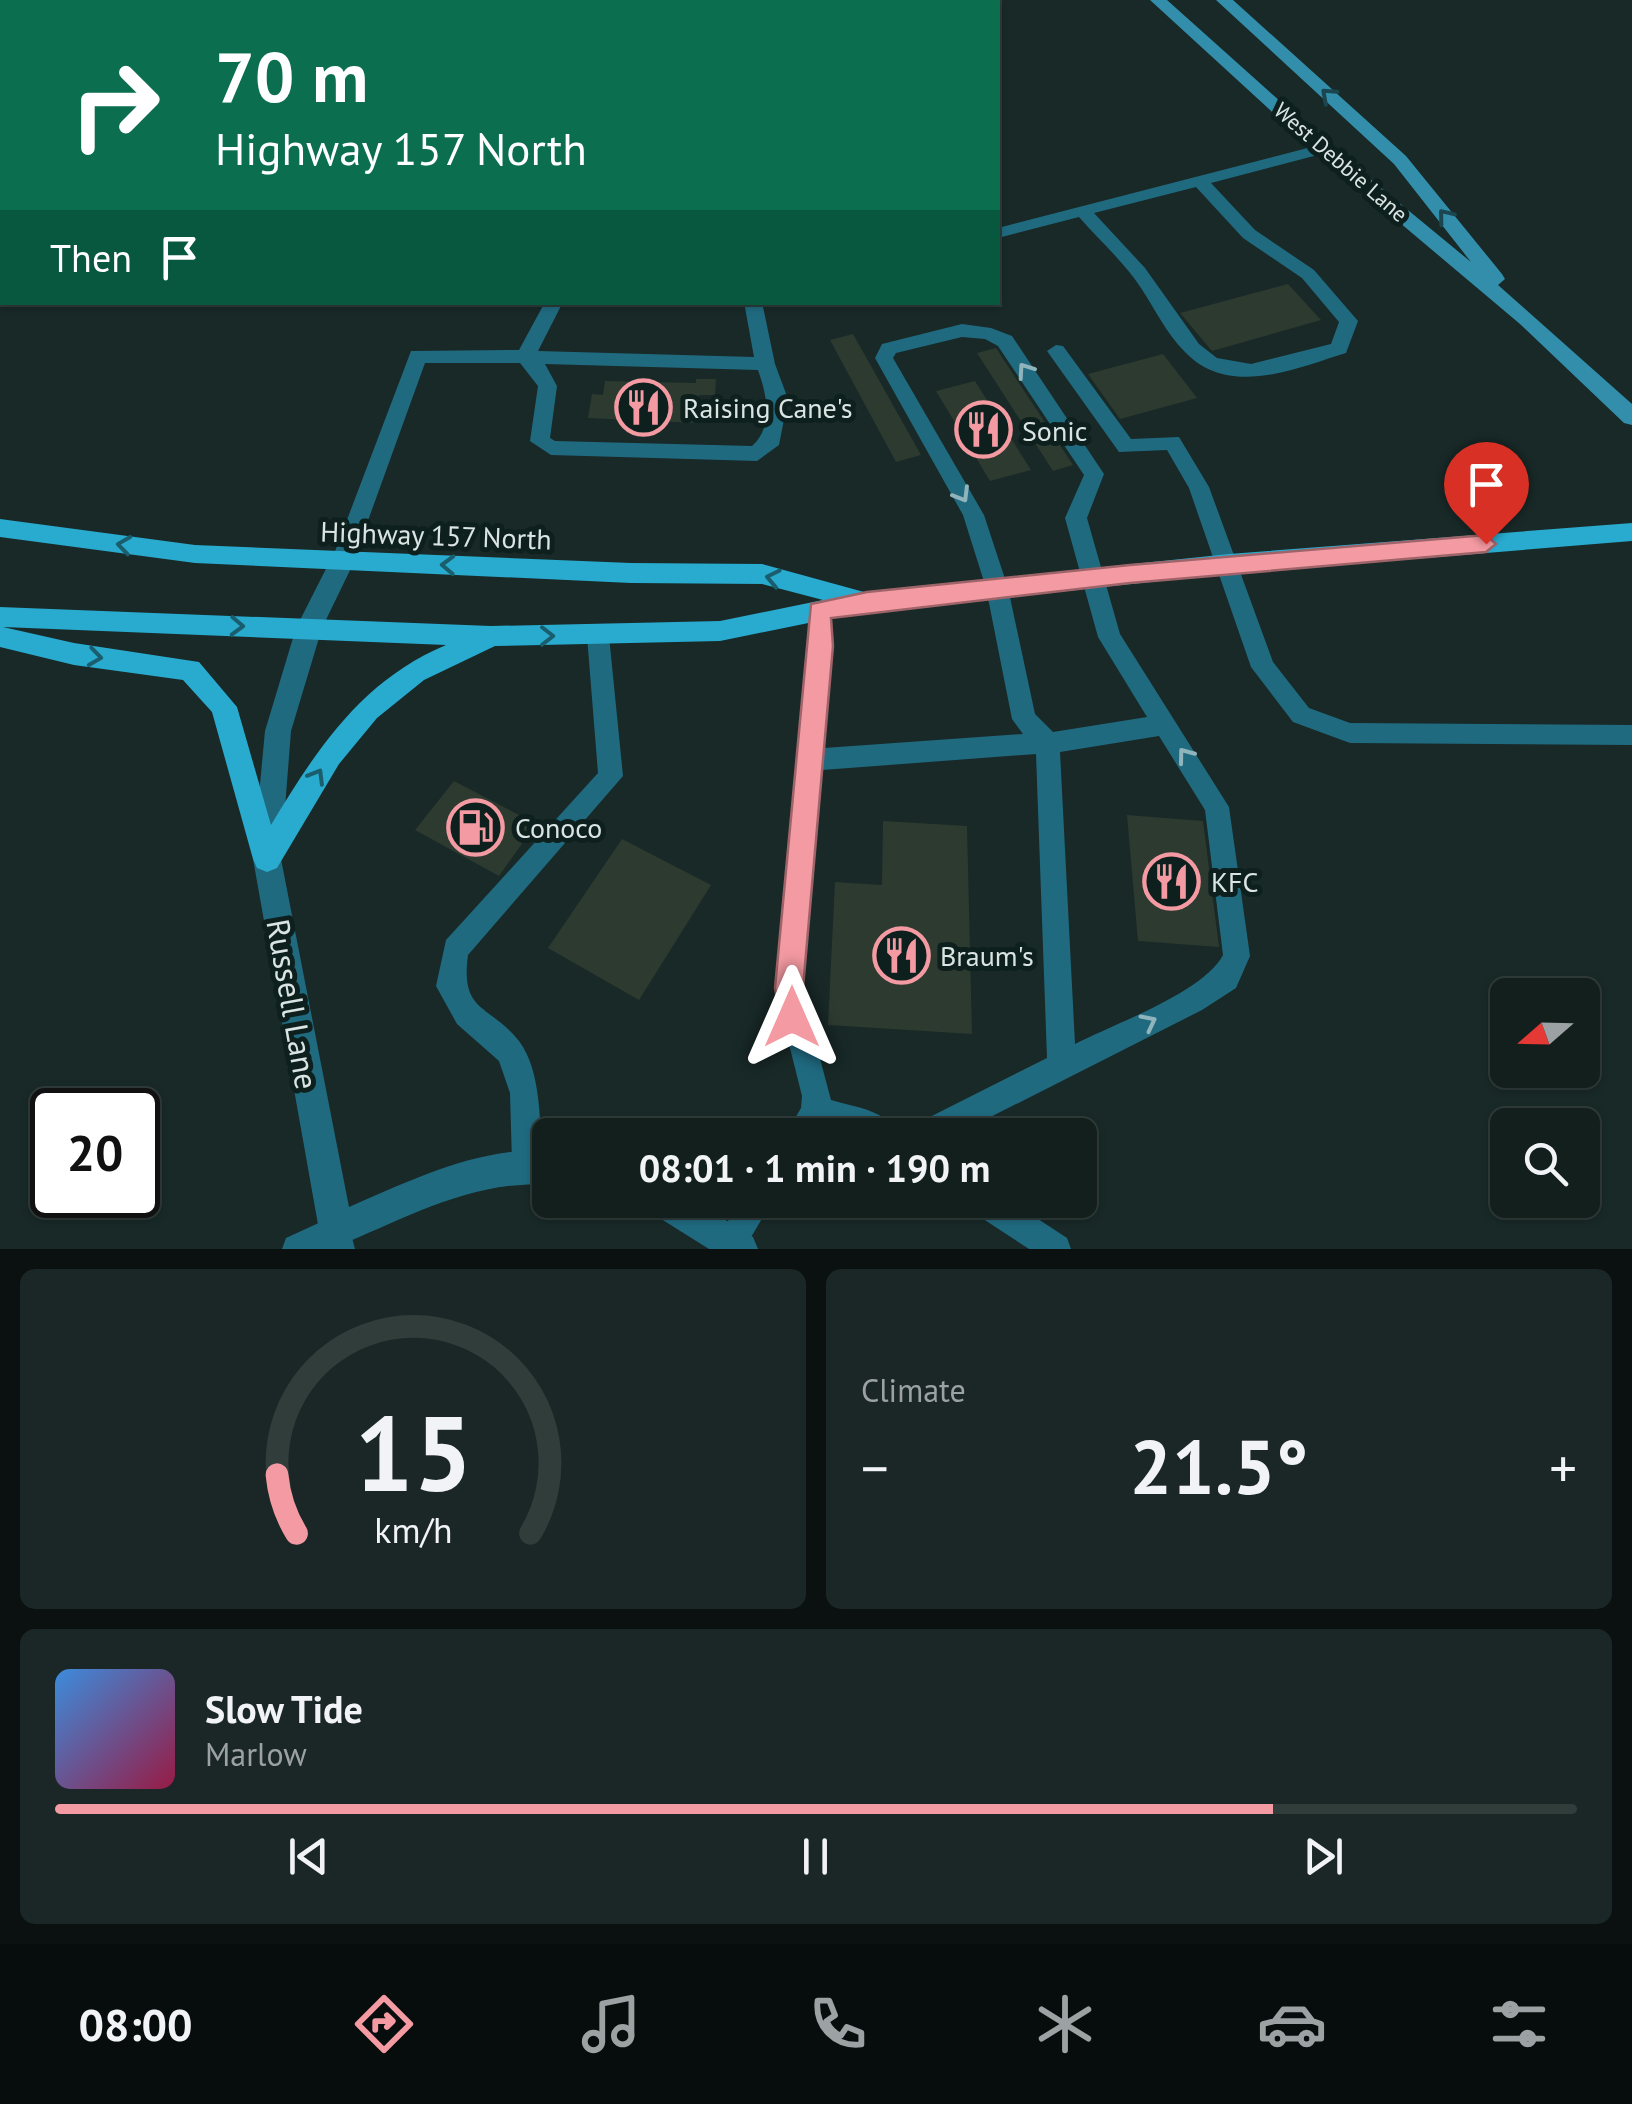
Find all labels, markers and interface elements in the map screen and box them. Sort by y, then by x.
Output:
text: 70 m [215,31,368,121]
icon: right [50,40,180,170]
one-way arrow [1321,89,1340,107]
street label: West Debbie Lane [1268,96,1414,228]
text: Highway 157 North [215,119,587,177]
one-way arrow [1439,209,1456,227]
icon: arrive [152,230,207,285]
text: Then [50,233,132,282]
one-way arrow [1019,363,1037,381]
restaurant icon: Raising Cane's [614,377,674,437]
place label: Raising Cane's [683,389,853,426]
restaurant icon: Sonic [953,400,1013,460]
place label: Sonic [1022,412,1087,449]
pin [1444,442,1529,545]
icon: arrive [1459,457,1514,512]
one-way arrow [950,484,969,502]
street label: Highway 157 North [320,512,552,558]
one-way arrow [116,535,133,556]
one-way arrow [440,555,456,576]
one-way arrow [765,568,782,589]
one-way arrow [230,615,246,636]
one-way arrow [540,625,555,647]
one-way arrow [87,646,104,667]
one-way arrow [1180,748,1197,766]
one-way arrow [305,769,324,787]
fuel station icon: Conoco [446,797,506,857]
place label: Conoco [515,809,602,846]
restaurant icon: KFC [1142,851,1202,911]
place label: KFC [1211,863,1259,900]
street label: Russell Lane [257,916,329,1092]
restaurant icon: Braum's [871,925,931,985]
place label: Braum's [940,937,1034,974]
position arrow [740,965,844,1069]
north arrow [1490,978,1600,1088]
map controls [1490,978,1600,1218]
one-way arrow [1138,1015,1156,1034]
speed limit sign: 20 [30,1088,160,1218]
button: search [1490,1108,1600,1218]
text: 08:01 · 1 min · 190 m [639,1143,990,1192]
text: Climate [861,1369,966,1411]
text: 15 [354,1385,472,1520]
text: 21.5° [1130,1418,1308,1515]
text: − [861,1432,889,1503]
text: + [1549,1432,1577,1503]
text: km/h [374,1507,452,1553]
text: Slow Tide [205,1684,363,1733]
text: Marlow [205,1733,307,1775]
icon: previous [281,1829,336,1884]
icon: pause [788,1829,843,1884]
icon: next [1296,1829,1351,1884]
icon: directions [349,1989,419,2059]
icon: music [576,1989,646,2059]
icon: phone [803,1989,873,2059]
icon: climate [1030,1989,1100,2059]
icon: car [1257,1989,1327,2059]
icon: filters [1484,1989,1554,2059]
text: 08:00 [78,1995,193,2053]

